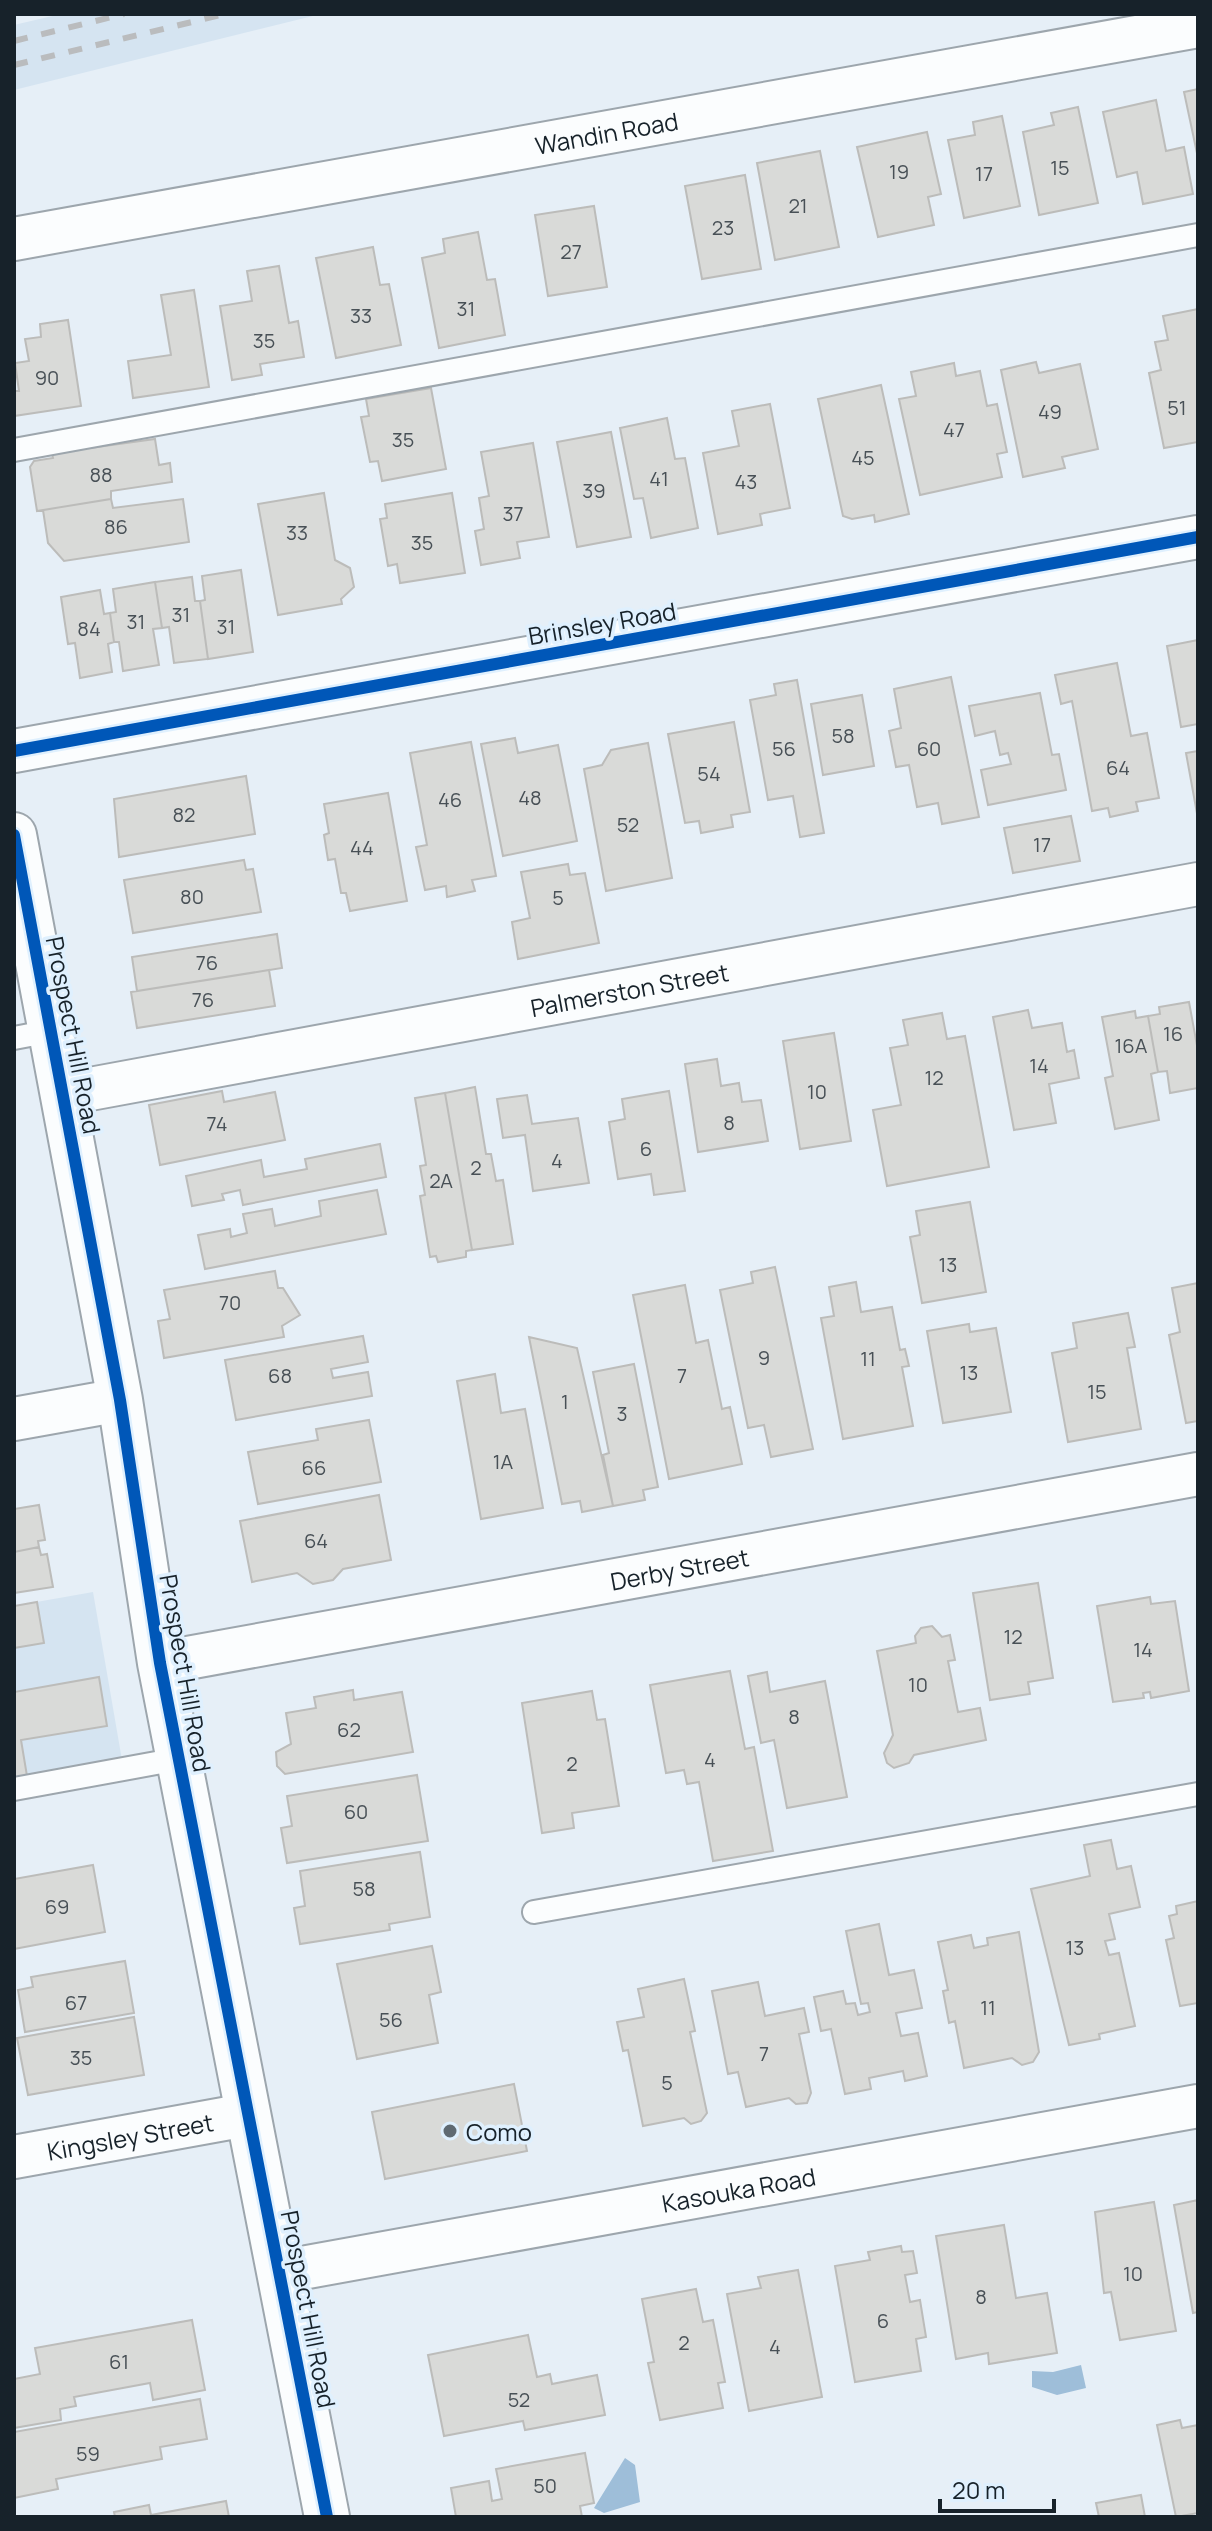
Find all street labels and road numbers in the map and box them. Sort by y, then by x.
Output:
street label: Wandin Road [532,103,681,161]
street label: Brinsley Road [525,594,679,652]
street label: Prospect Hill Road [39,933,109,1137]
street label: Palmerston Street [528,955,731,1024]
street label: Derby Street [607,1540,751,1597]
street label: Prospect Hill Road [152,1571,220,1775]
street label: Kingsley Street [44,2105,216,2167]
street label: Kasouka Road [659,2159,818,2219]
street label: Prospect Hill Road [274,2207,344,2411]

